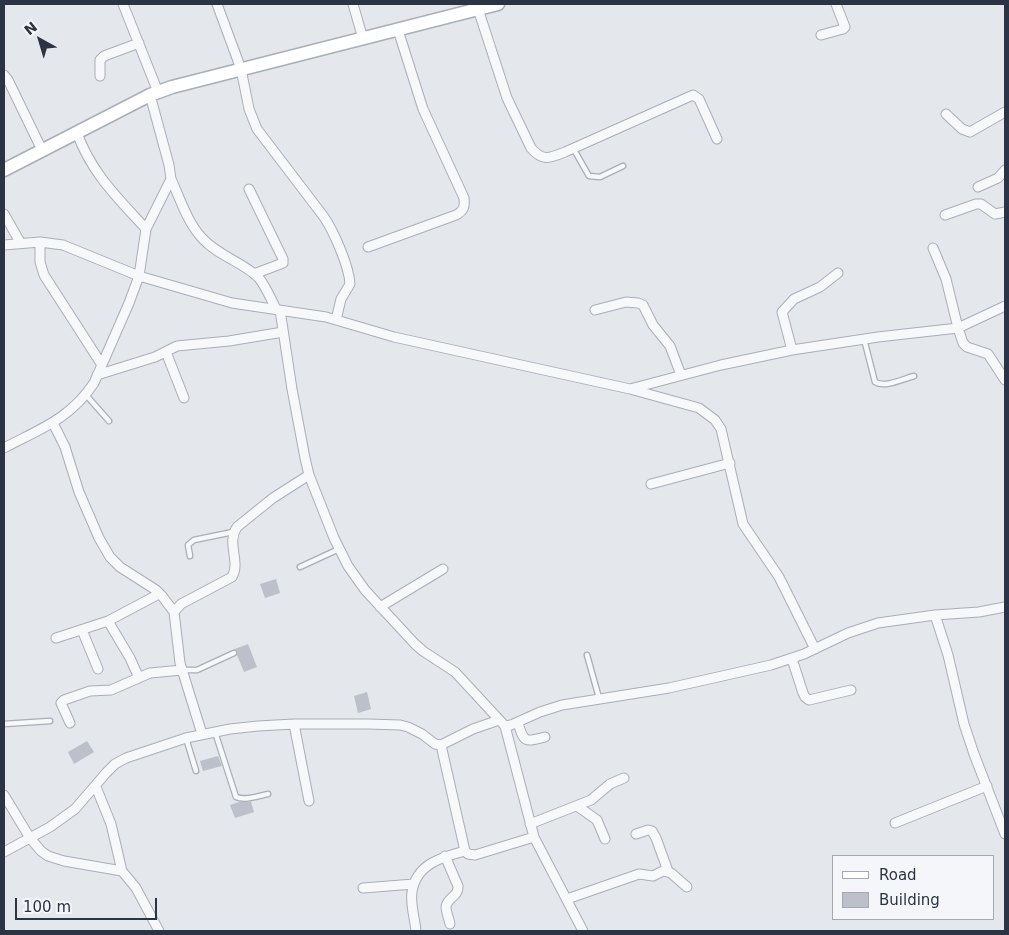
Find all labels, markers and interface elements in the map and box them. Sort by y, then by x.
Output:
north arrow [15,15,65,65]
text: N [21,18,40,38]
legend [832,855,994,920]
text: Road [879,866,917,884]
scale bar [18,888,160,920]
text: Building [879,891,940,909]
text: 100 m [23,898,71,916]

